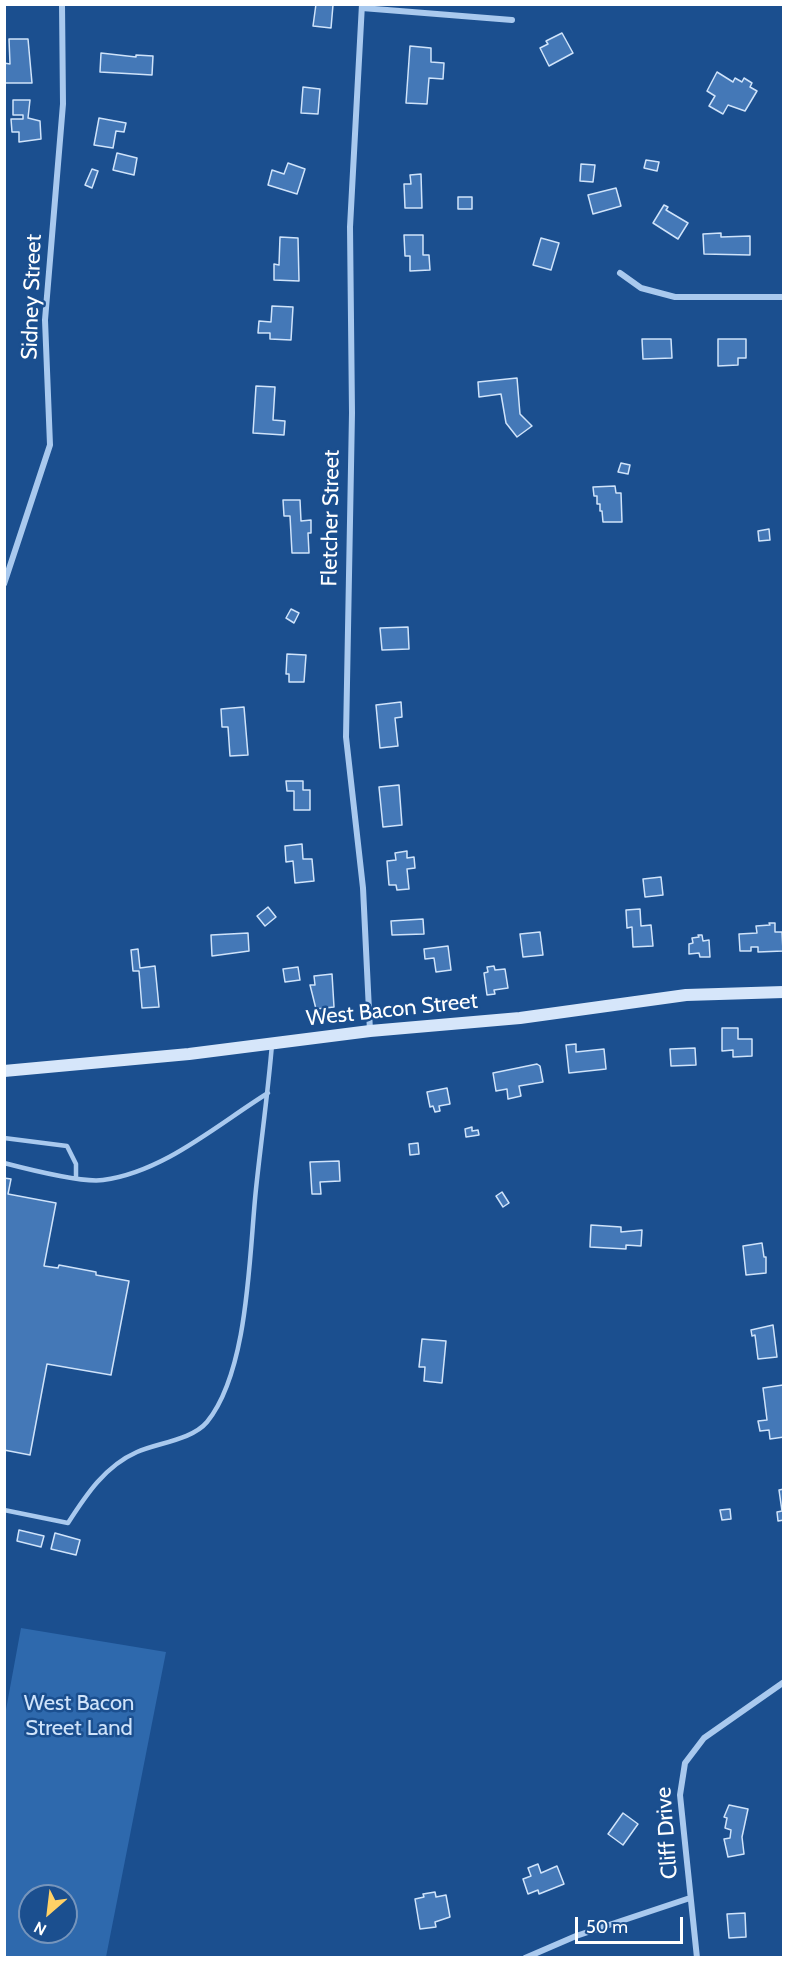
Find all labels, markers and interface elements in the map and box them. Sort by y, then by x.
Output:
street label: Sidney Street [17,234,47,360]
street label: Fletcher Street [317,449,345,587]
street label: West Bacon Street [305,988,479,1032]
park label: West Bacon Street Land [24,1691,134,1742]
street label: Cliff Drive [651,1786,683,1880]
north arrow [18,1884,78,1944]
scale bar [578,1905,686,1943]
text: 50 m [586,1916,628,1938]
text: N [31,1918,50,1940]

